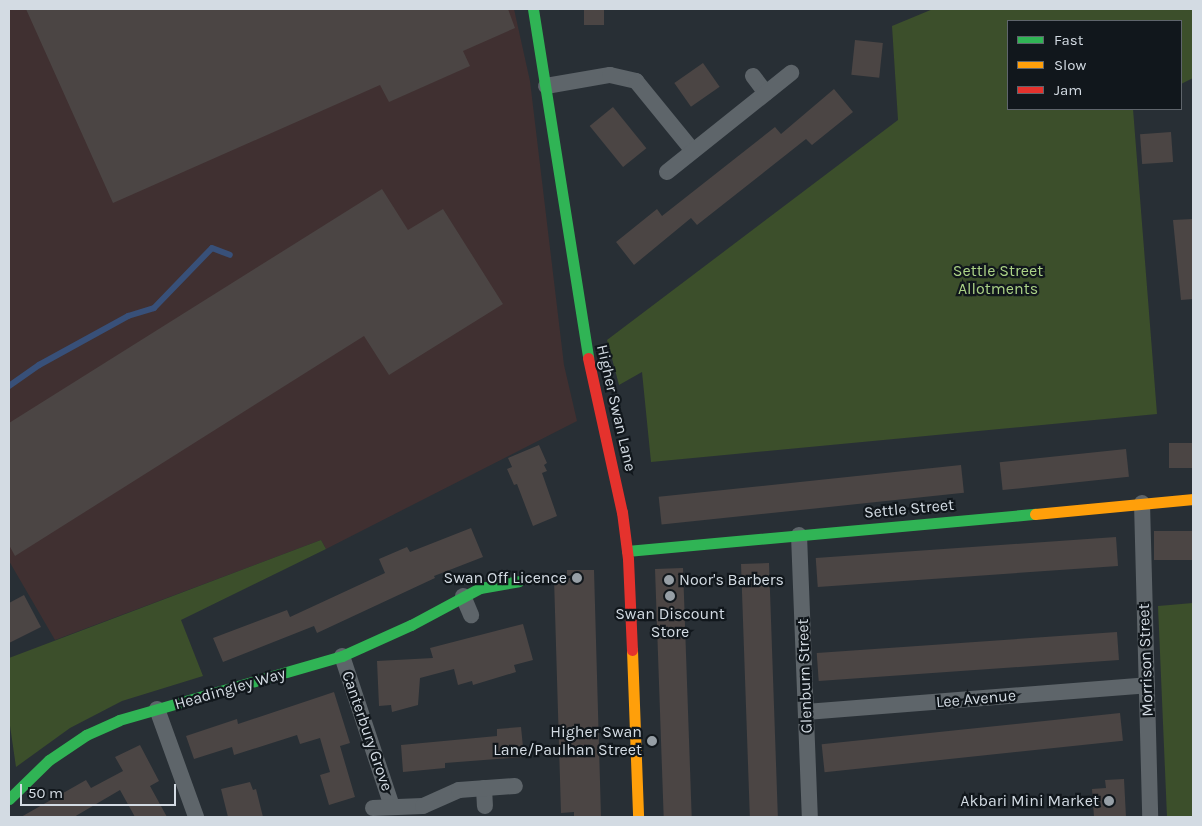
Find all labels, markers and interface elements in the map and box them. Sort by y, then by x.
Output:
legend [1007,20,1182,110]
text: Fast [1054,31,1083,49]
text: Slow [1054,56,1086,74]
text: Jam [1054,81,1082,99]
park label: Settle Street Allotments [953,261,1043,299]
street label: Higher Swan Lane [592,343,640,473]
street label: Settle Street [863,495,955,523]
place label: Swan Off Licence [444,568,567,588]
place label: Noor's Barbers [679,570,784,590]
marker: Swan Off Licence [571,572,583,584]
marker: Noor's Barbers [663,574,675,586]
marker: Swan Discount Store [664,590,676,602]
street label: Morrison Street [1134,603,1158,717]
place label: Swan Discount Store [615,604,725,642]
street label: Glenburn Street [793,618,817,734]
street label: Headingley Way [172,664,288,714]
street label: Canterbury Grove [337,669,397,793]
street label: Lee Avenue [935,686,1017,712]
place label: Higher Swan Lane/Paulhan Street [493,722,642,760]
marker: Higher Swan Lane/Paulhan Street [646,735,658,747]
scale bar [22,774,179,806]
text: 50 m [28,784,63,802]
place label: Akbari Mini Market [960,791,1099,811]
marker: Akbari Mini Market [1103,795,1115,807]

